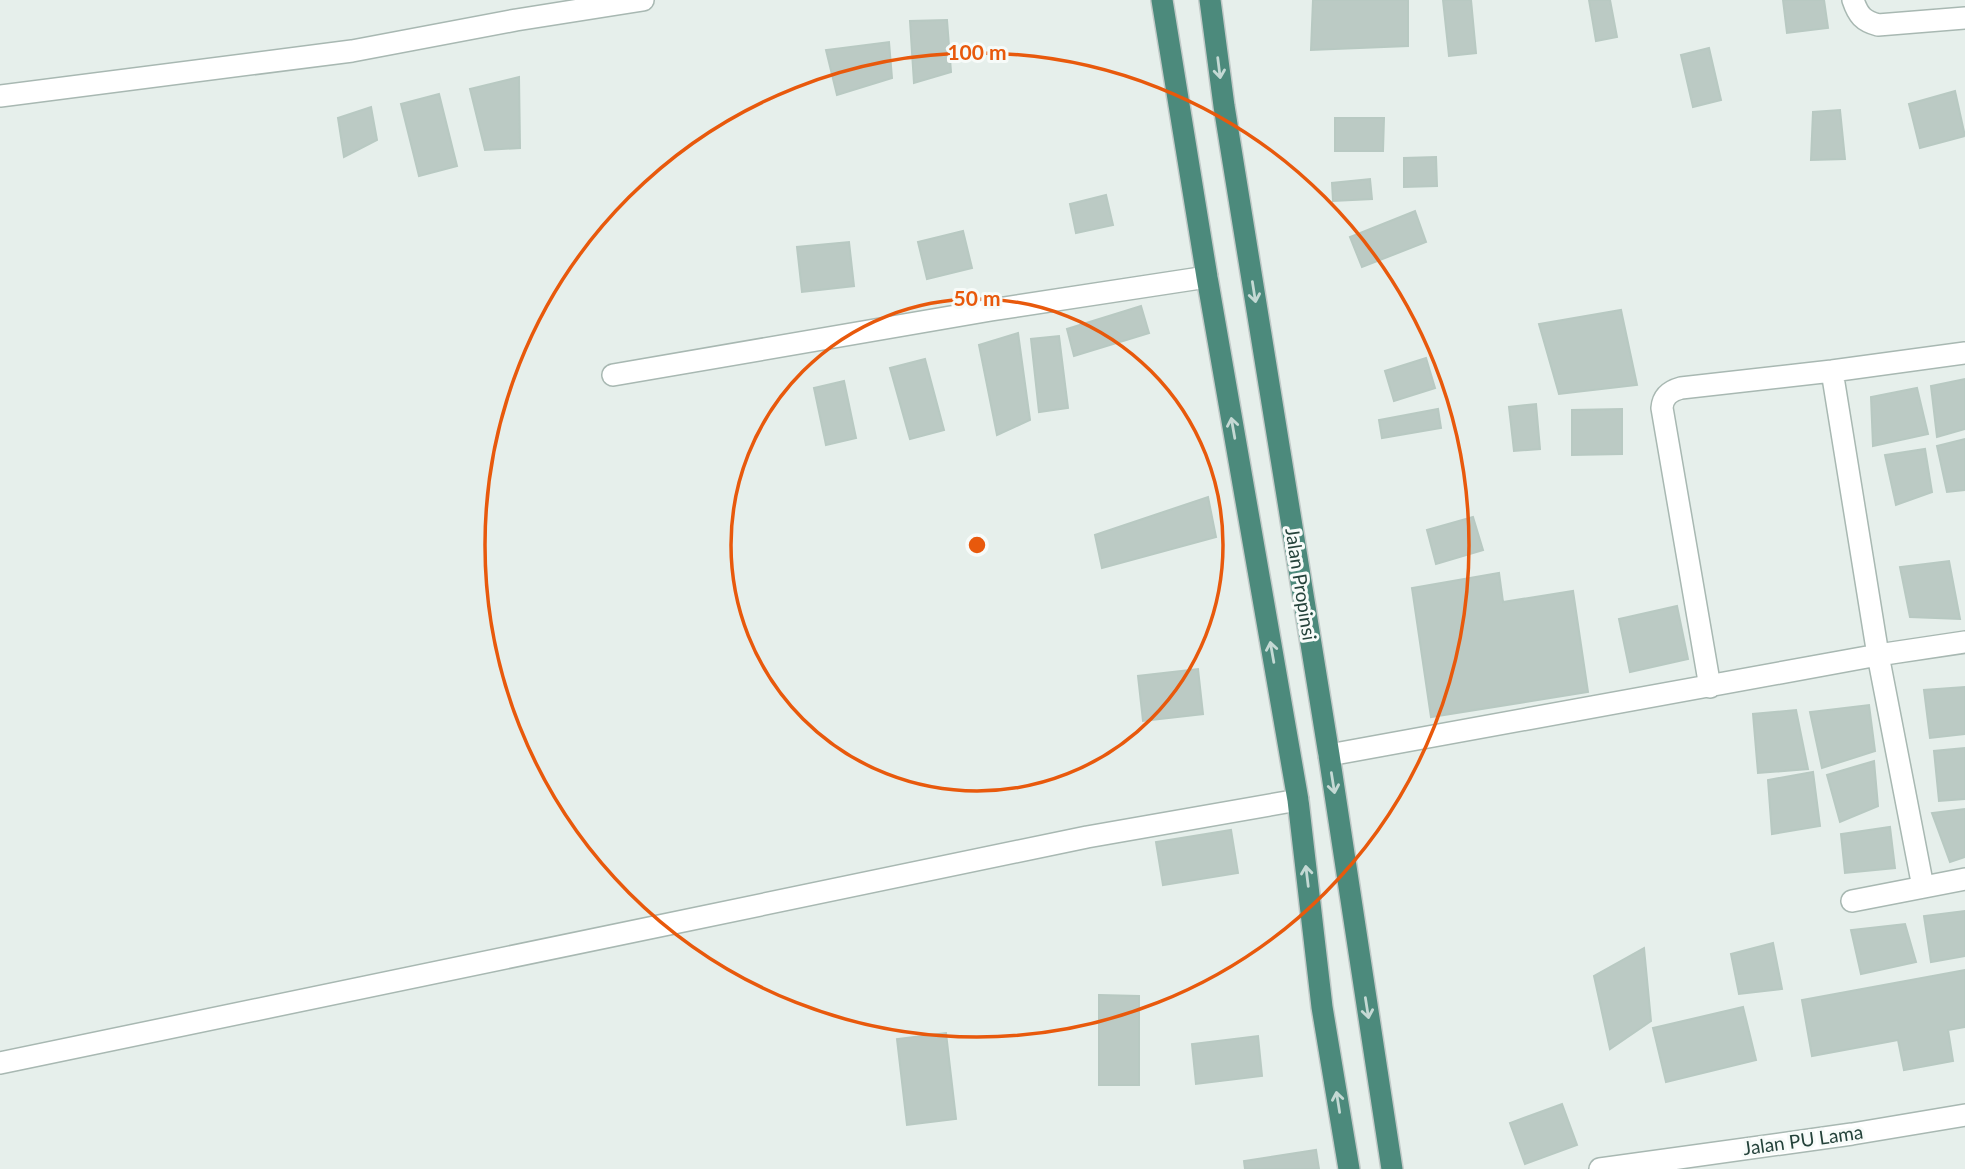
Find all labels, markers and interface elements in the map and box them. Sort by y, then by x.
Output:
text: 100 m [947,39,1007,64]
one-way arrow [1213,56,1226,79]
one-way arrow [1248,281,1261,303]
text: 50 m [953,285,1001,310]
one-way arrow [1226,417,1239,439]
street label: Jalan Propinsi [1281,526,1322,642]
centre of rings [965,533,989,557]
one-way arrow [1265,641,1278,664]
one-way arrow [1327,771,1340,794]
one-way arrow [1301,866,1314,888]
one-way arrow [1361,996,1374,1019]
one-way arrow [1331,1091,1344,1114]
street label: Jalan PU Lama [1741,1120,1864,1159]

